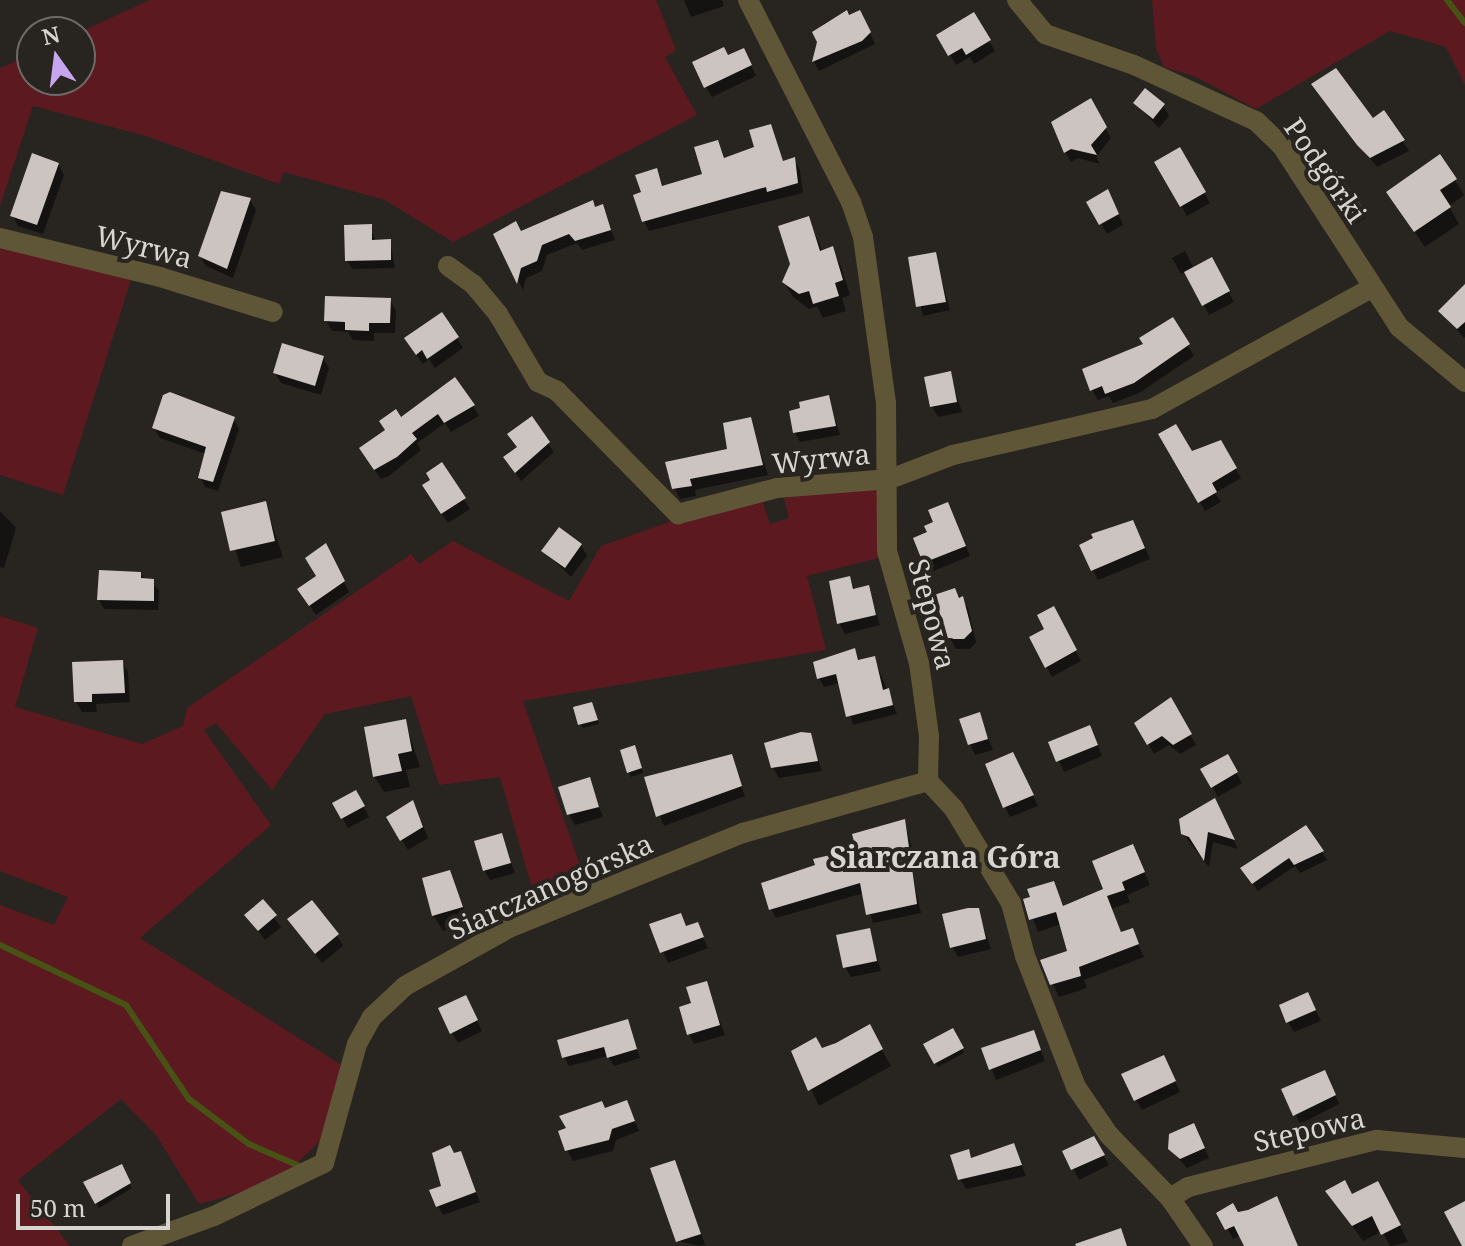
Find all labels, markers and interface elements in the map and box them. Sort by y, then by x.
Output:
north arrow [16,16,96,96]
text: N [39,18,63,51]
street label: Podgórki [1278,111,1374,229]
street label: Wyrwa [92,218,196,274]
street label: Wyrwa [770,436,872,480]
street label: Stepowa [902,555,964,673]
street label: Siarczanogórska [442,826,658,946]
district label: Siarczana Góra [829,839,1061,875]
street label: Stepowa [1250,1100,1368,1158]
scale bar [20,1178,174,1228]
text: 50 m [30,1191,86,1224]

